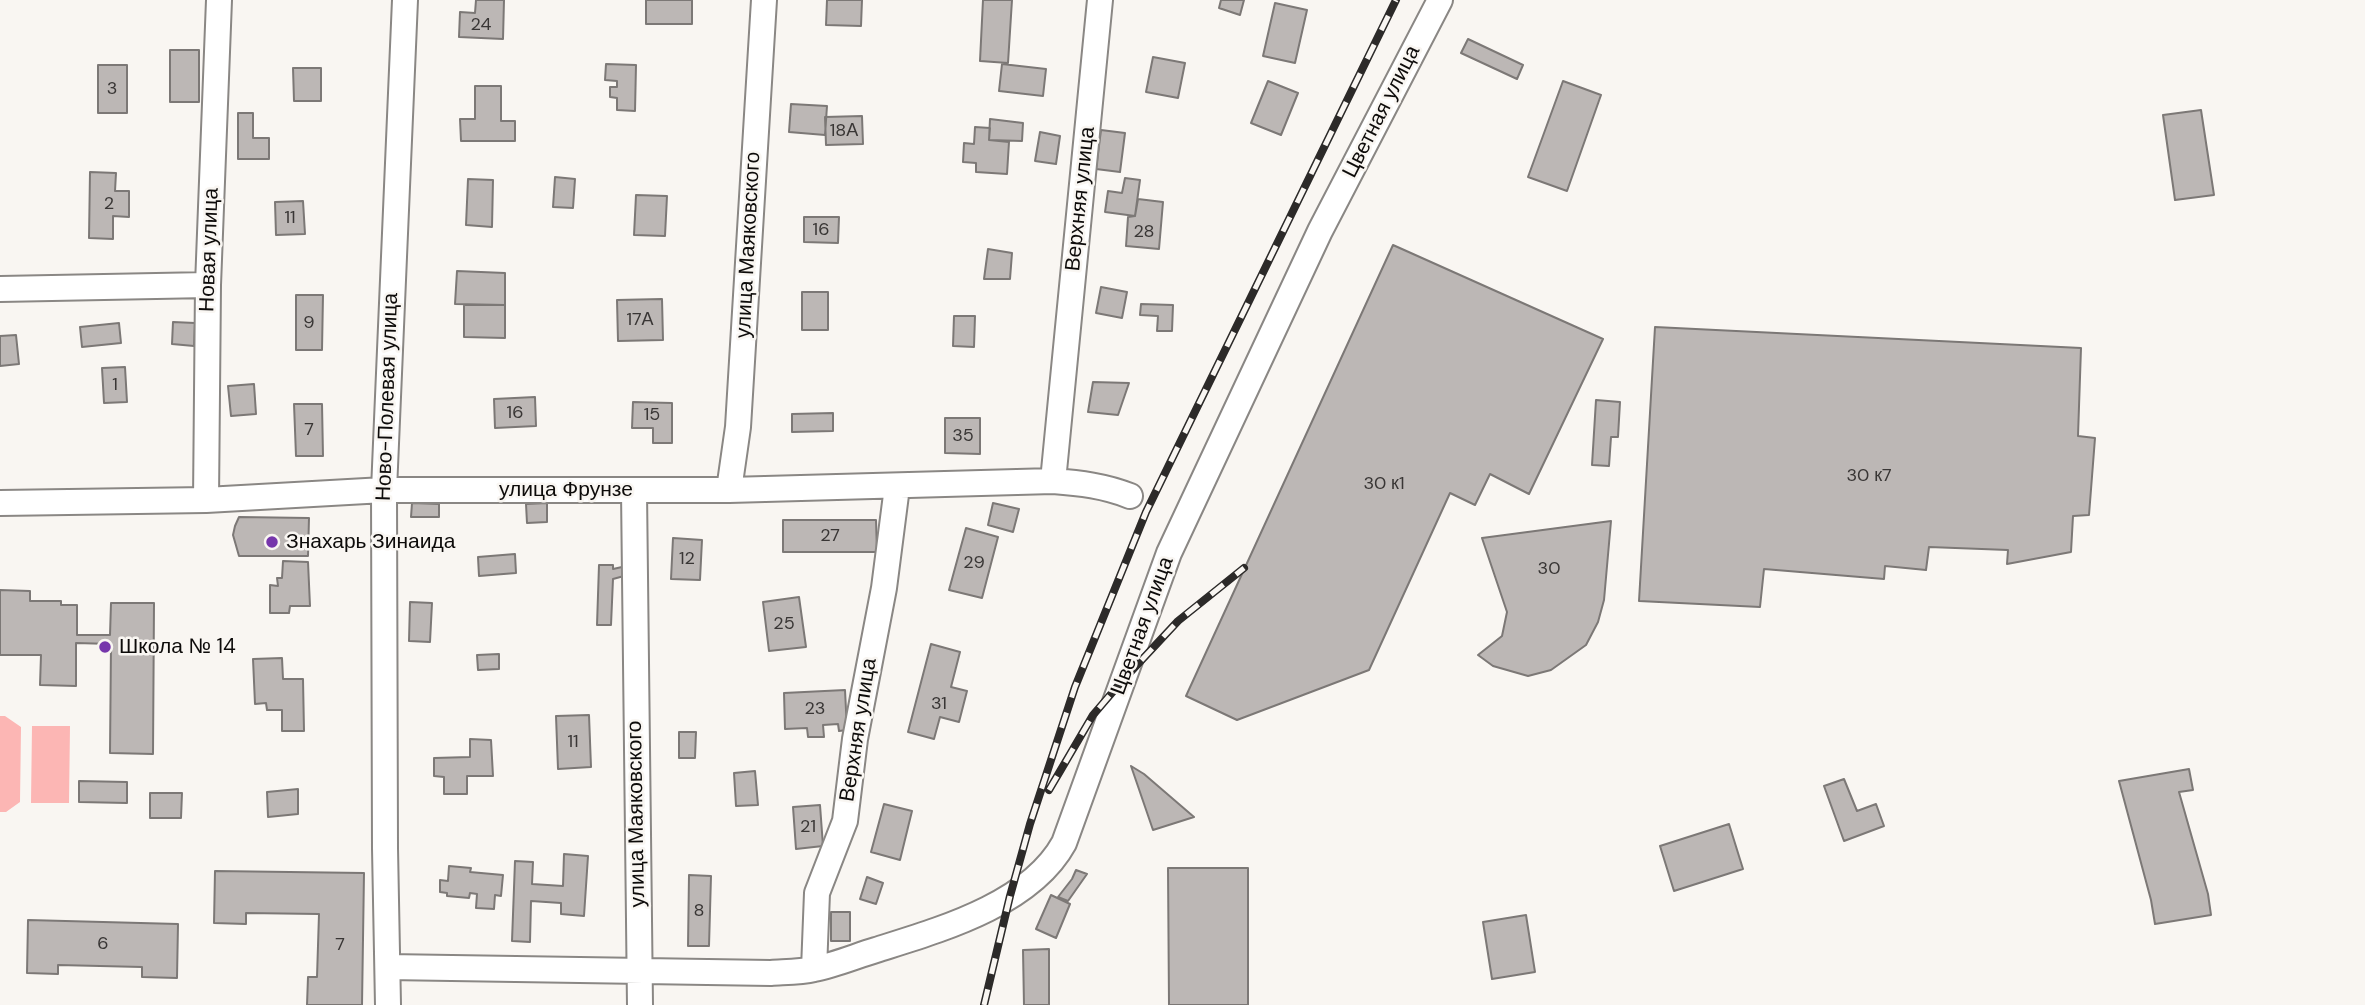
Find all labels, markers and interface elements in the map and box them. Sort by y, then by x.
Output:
house number: 24 [471,14,491,36]
street label: Цветная улица [1338,42,1426,182]
house number: 3 [107,78,117,100]
house number: 18А [830,120,858,142]
street label: Верхняя улица [1061,125,1101,273]
street label: улица Маяковского [732,151,766,339]
street label: Новая улица [195,188,225,312]
house number: 2 [104,193,114,215]
house number: 11 [284,207,296,229]
house number: 16 [813,219,829,241]
house number: 28 [1133,221,1155,243]
street label: Ново-Полевая улица [372,292,404,502]
house number: 17А [626,309,654,331]
house number: 9 [303,312,315,334]
house number: 1 [112,374,118,396]
house number: 16 [507,402,523,424]
house number: 15 [644,404,660,426]
house number: 7 [304,419,314,441]
house number: 35 [952,425,974,447]
house number: 30 к7 [1846,465,1892,487]
house number: 30 к1 [1363,473,1405,495]
street label: улица Фрунзе [499,477,633,503]
house number: 27 [820,525,840,547]
place label: Знахарь Зинаида [286,529,455,555]
marker: Знахарь Зинаида [264,534,280,550]
house number: 12 [679,548,695,570]
house number: 29 [963,552,985,574]
street label: Цветная улица [1106,554,1180,698]
house number: 30 [1538,558,1560,580]
house number: 25 [773,613,795,635]
place label: Школа № 14 [119,634,236,660]
marker: Школа № 14 [97,639,113,655]
street label: Верхняя улица [835,656,883,804]
house number: 31 [931,693,947,715]
house number: 23 [804,698,826,720]
street label: улица Маяковского [623,720,651,908]
house number: 11 [567,731,579,753]
house number: 21 [800,816,816,838]
house number: 8 [694,900,704,922]
house number: 6 [97,933,109,955]
house number: 7 [335,934,345,956]

